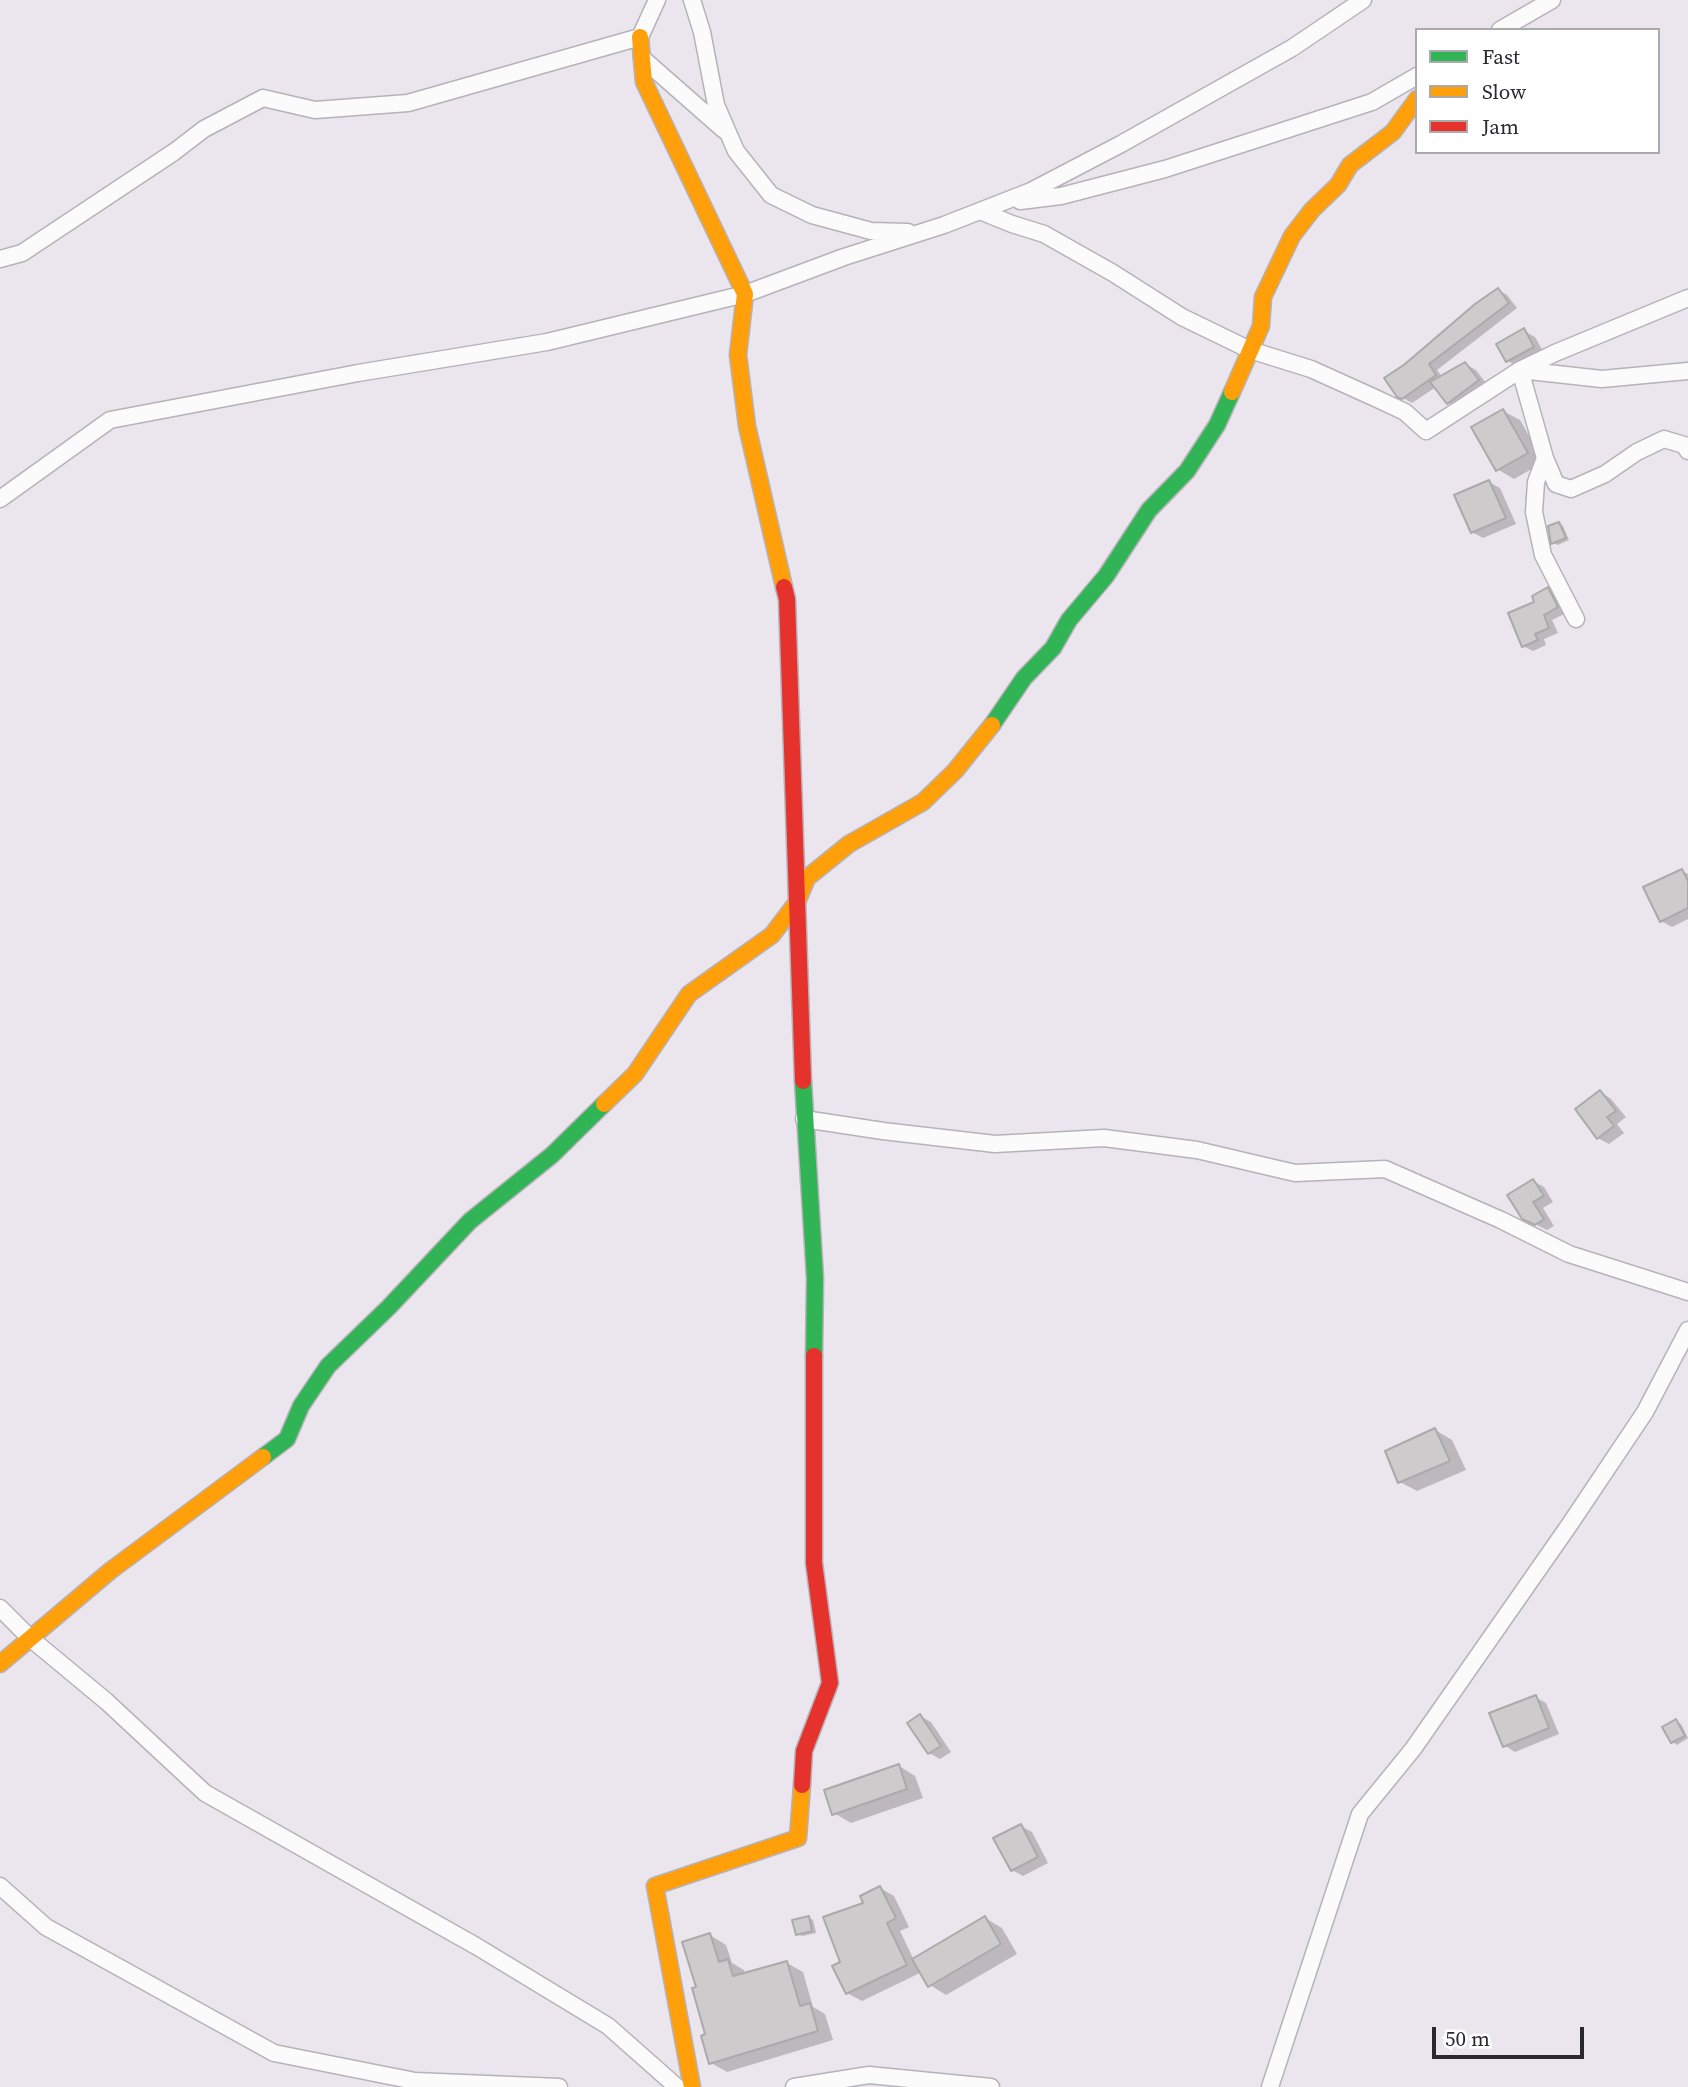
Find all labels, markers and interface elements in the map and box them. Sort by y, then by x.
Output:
legend [1415,28,1660,154]
text: Fast [1482,42,1520,71]
text: Slow [1482,77,1526,106]
text: Jam [1482,112,1519,141]
scale bar [1436,2014,1588,2058]
text: 50 m [1445,2024,1490,2053]

